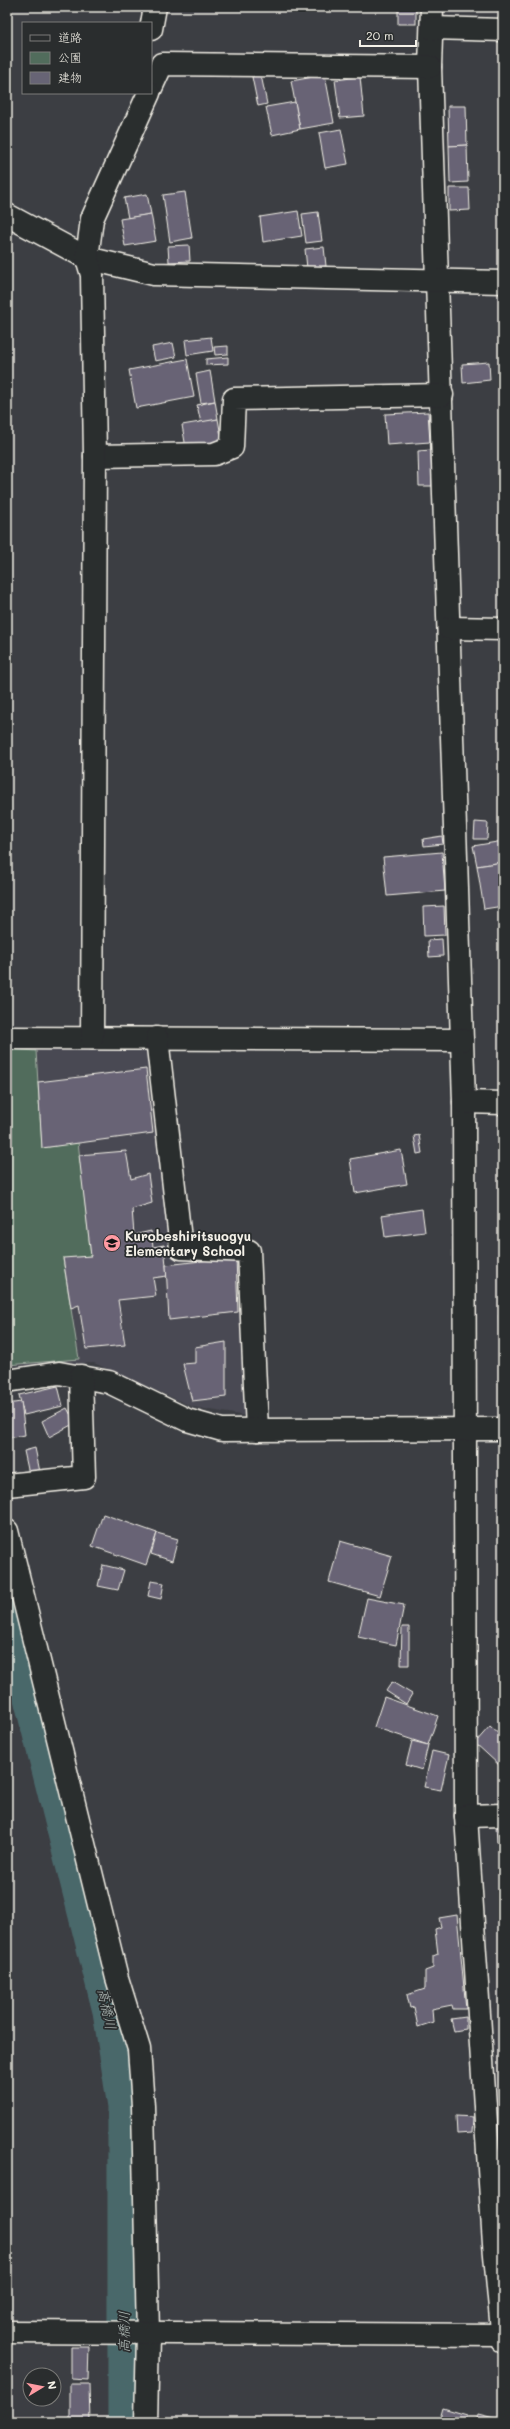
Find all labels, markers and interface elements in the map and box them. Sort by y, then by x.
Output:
legend [22,22,152,94]
scale bar [360,22,416,48]
text: 20 m [366,27,394,43]
text: 道路 [58,29,82,45]
text: 公園 [58,49,82,65]
text: 建物 [58,69,82,85]
place label: Kurobeshiritsuogyu Elementary School [125,1227,251,1260]
school or university icon: Kurobeshiritsuogyu Elementary School [102,1233,122,1253]
water label: 高橋川 [94,1986,121,2031]
water label: 高橋川 [114,2311,133,2353]
north arrow [22,2367,62,2407]
text: N [44,2380,60,2391]

